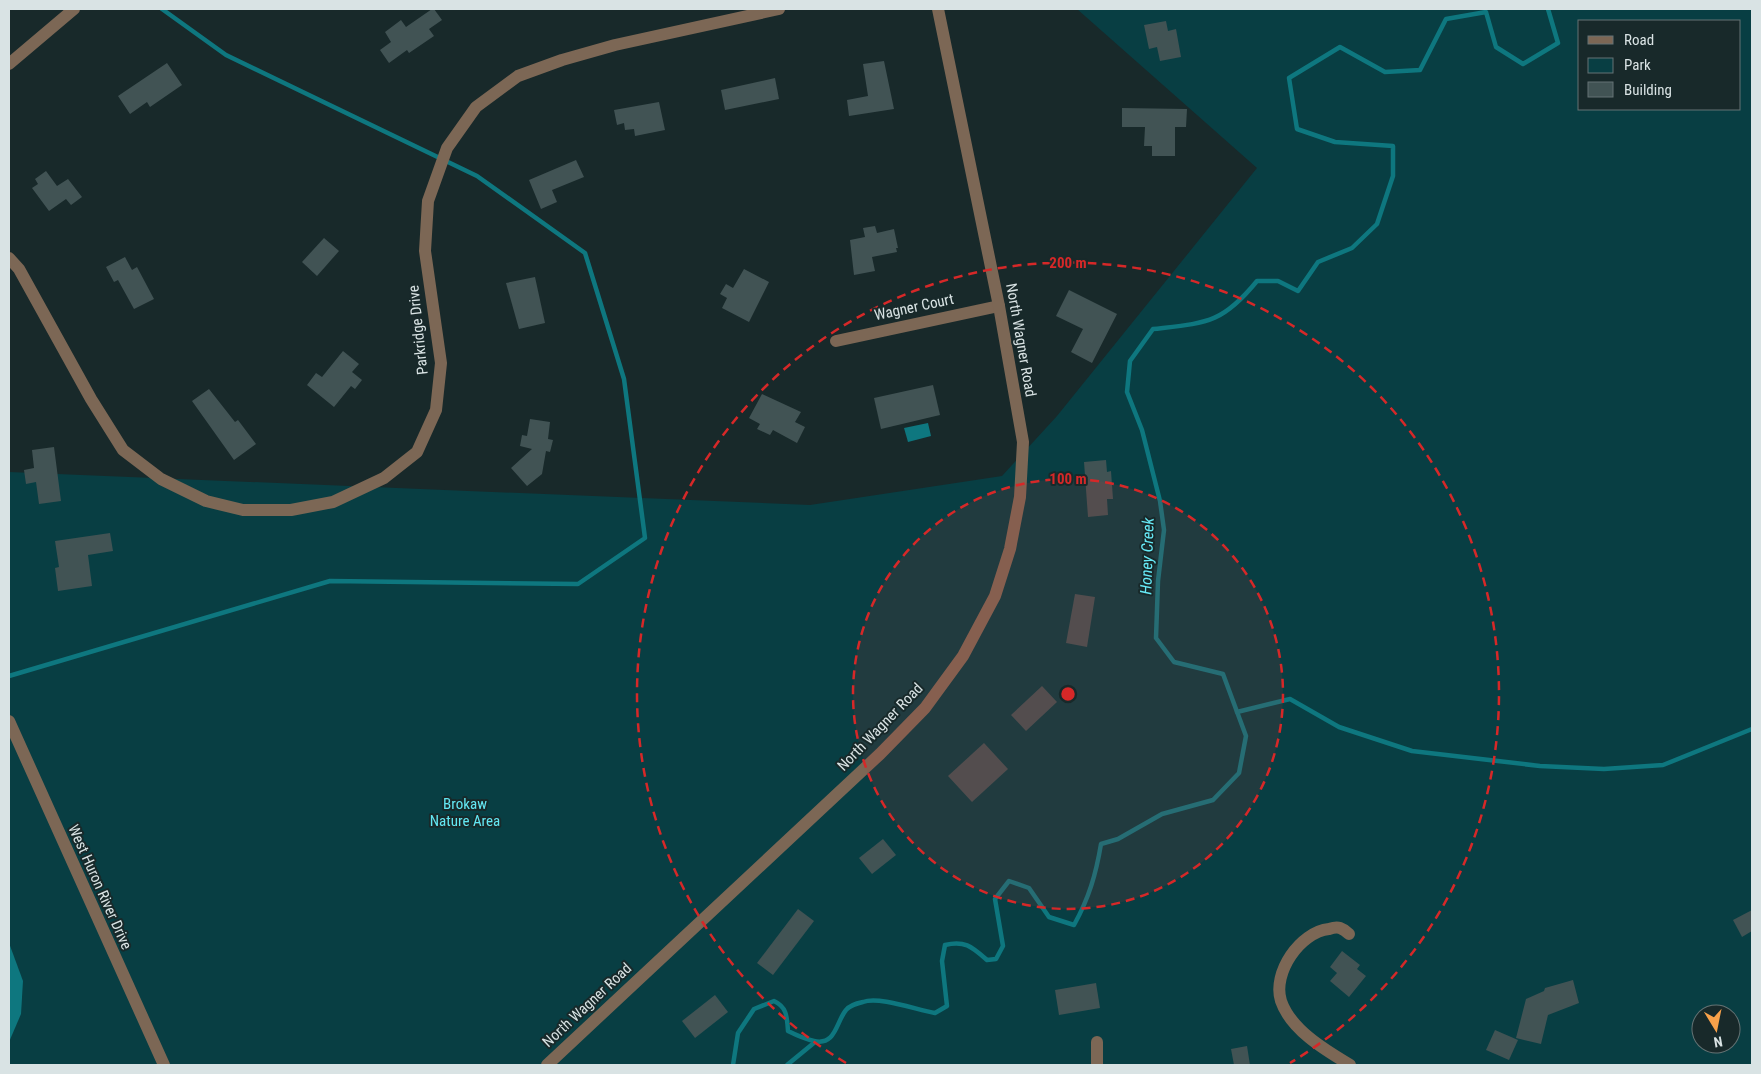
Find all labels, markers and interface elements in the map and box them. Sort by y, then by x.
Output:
legend [1578,20,1741,110]
text: Road [1624,31,1654,49]
text: Park [1624,56,1651,74]
text: Building [1624,81,1672,99]
text: 200 m [1049,254,1087,272]
street label: North Wagner Road [1002,282,1040,398]
street label: Parkridge Drive [404,284,432,376]
street label: Wagner Court [873,290,955,324]
text: 100 m [1049,470,1087,488]
water label: Honey Creek [1136,516,1158,595]
street label: North Wagner Road [834,679,926,775]
centre of rings [1059,685,1077,703]
park label: Brokaw Nature Area [430,795,500,830]
street label: West Huron River Drive [64,822,136,952]
street label: North Wagner Road [539,959,635,1051]
north arrow [1691,1004,1741,1054]
text: N [1713,1033,1724,1050]

